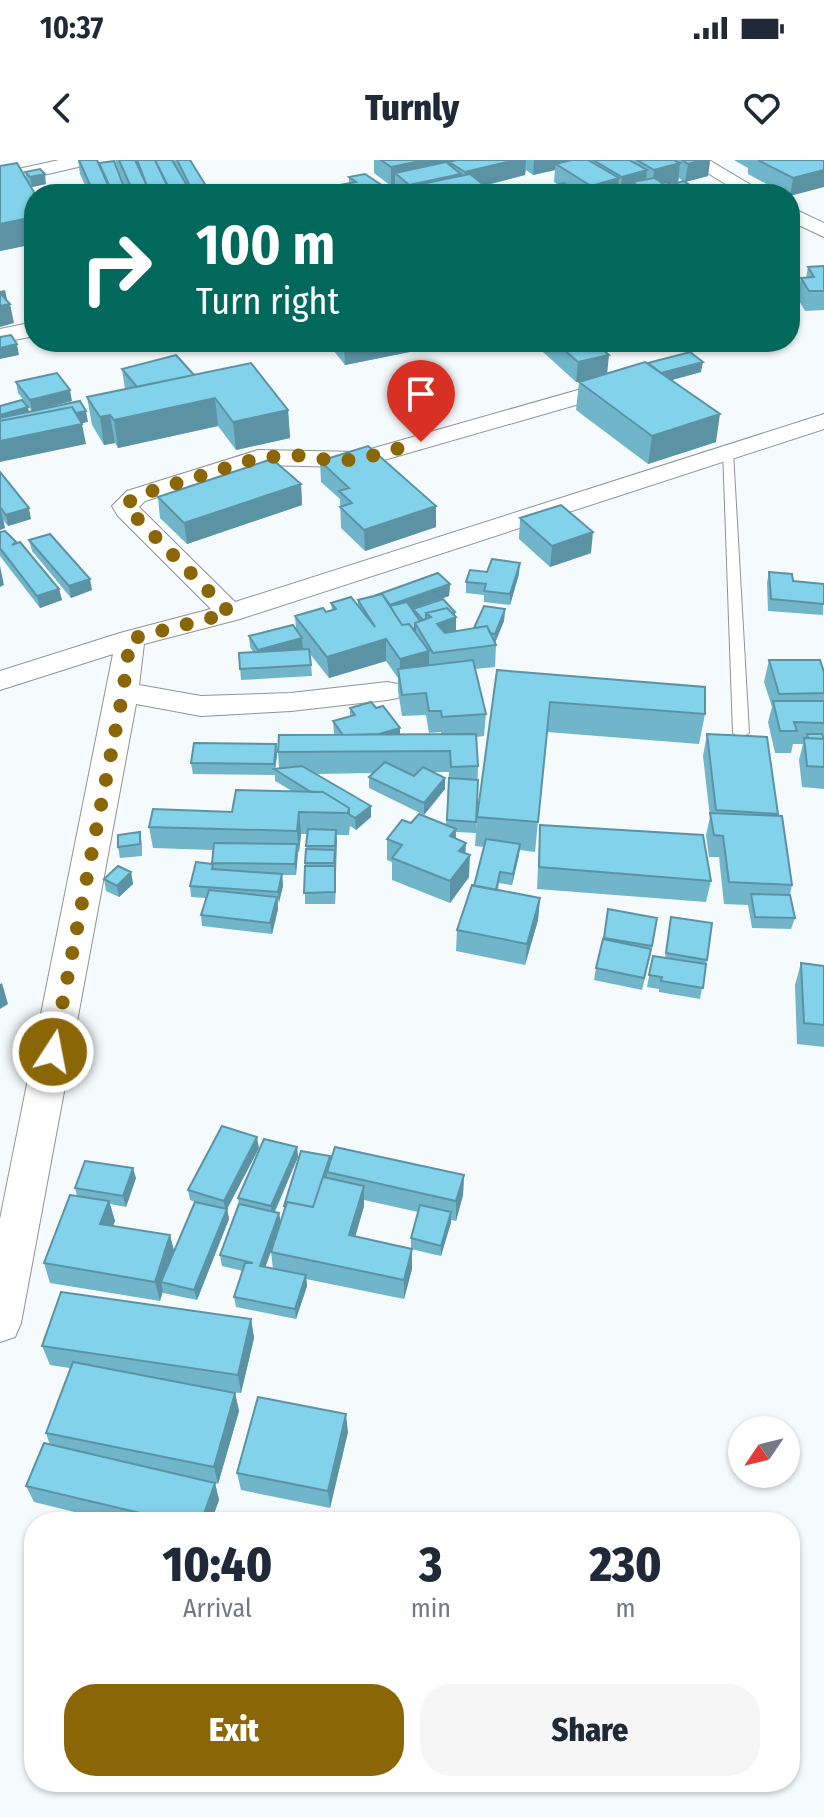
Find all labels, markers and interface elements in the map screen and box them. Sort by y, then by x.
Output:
text: 10:37 [40,10,103,46]
icon: back [40,86,84,130]
text: Turnly [365,86,459,130]
icon: heart [740,86,784,130]
text: 100 m [196,212,335,279]
icon: right [64,216,168,320]
text: Turn right [196,280,339,324]
pin [387,360,455,442]
icon: arrive [399,372,443,416]
position arrow [11,1010,95,1094]
north arrow [728,1416,800,1488]
map controls [728,1416,800,1488]
text: 10:40 [162,1536,272,1594]
text: 3 [419,1536,442,1594]
text: 230 [589,1536,662,1594]
text: Arrival [183,1593,252,1624]
text: min [411,1593,451,1624]
text: m [615,1593,635,1624]
button: Exit [64,1684,404,1776]
button: Share [420,1684,760,1776]

